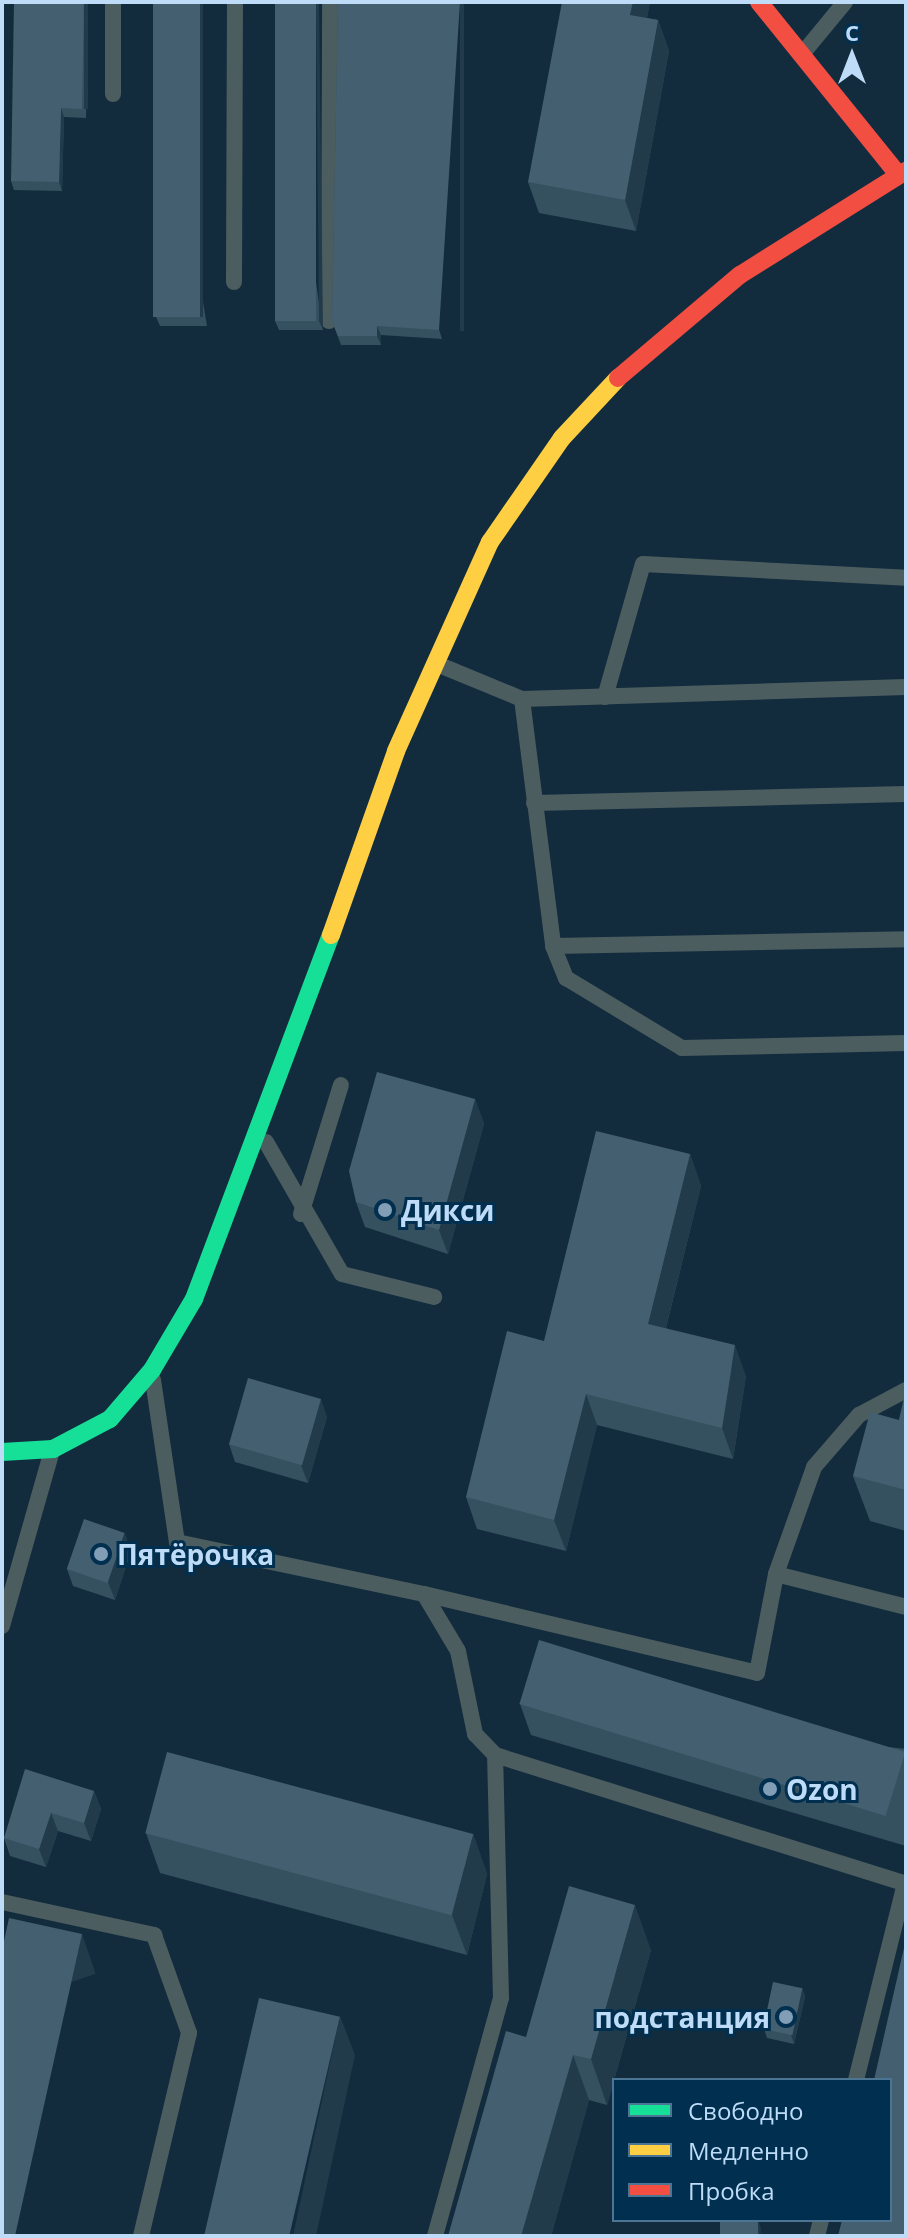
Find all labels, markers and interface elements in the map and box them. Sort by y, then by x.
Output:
north arrow [812,16,892,96]
text: С [845,17,859,47]
place label: Дикси [401,1193,494,1227]
marker: Дикси [376,1201,394,1219]
place label: Пятёрочка [117,1537,274,1571]
marker: Пятёрочка [92,1545,110,1563]
place label: Ozon [786,1772,858,1806]
marker: Ozon [761,1780,779,1798]
place label: подстанция [594,2000,770,2034]
marker: подстанция [777,2008,795,2026]
legend [612,2078,892,2222]
text: Свободно [688,2094,803,2127]
text: Медленно [688,2134,809,2167]
text: Пробка [688,2174,775,2207]

